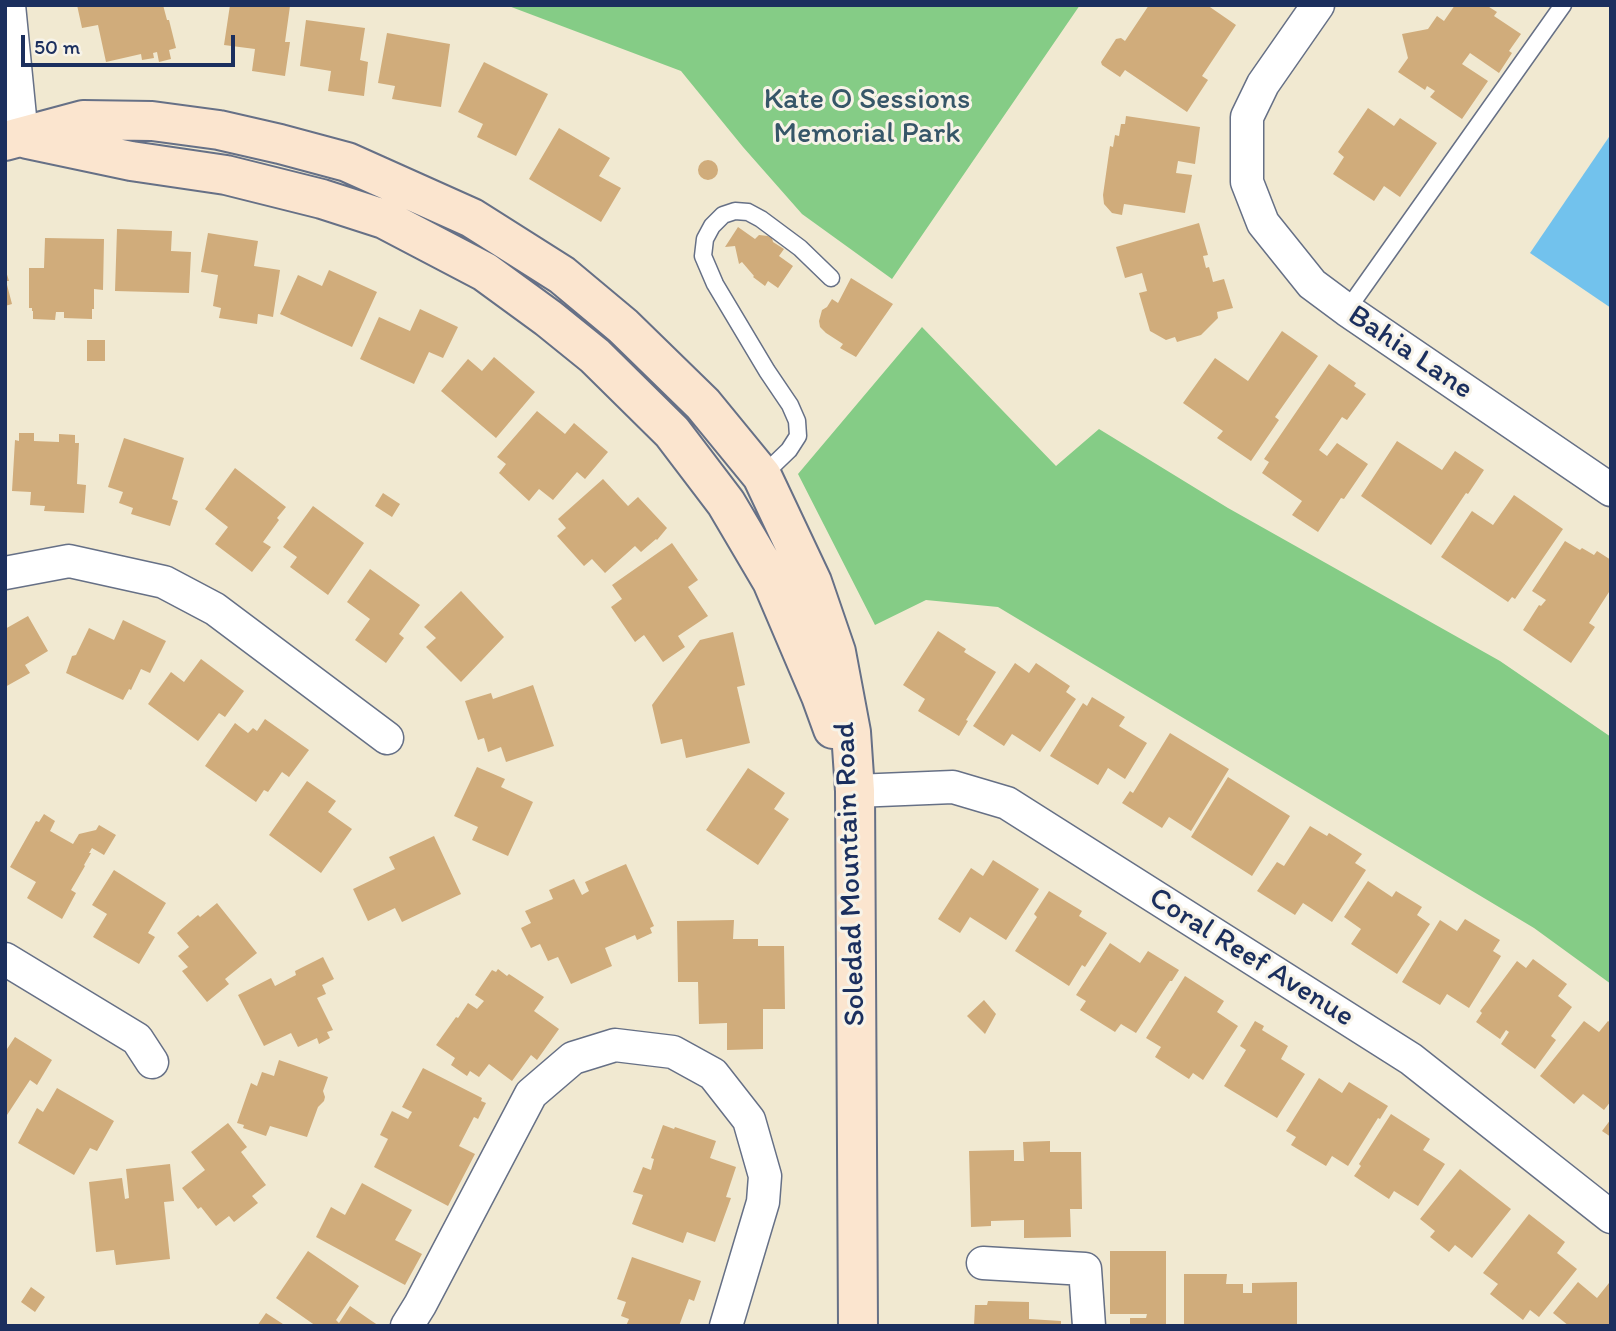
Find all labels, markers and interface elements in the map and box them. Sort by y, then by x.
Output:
scale bar [24,21,238,65]
text: 50 m [34,34,80,59]
park label: Kate O Sessions Memorial Park [764,82,970,152]
street label: Bahia Lane [1341,298,1479,408]
street label: Soledad Mountain Road [828,721,874,1027]
street label: Coral Reef Avenue [1142,880,1360,1036]

